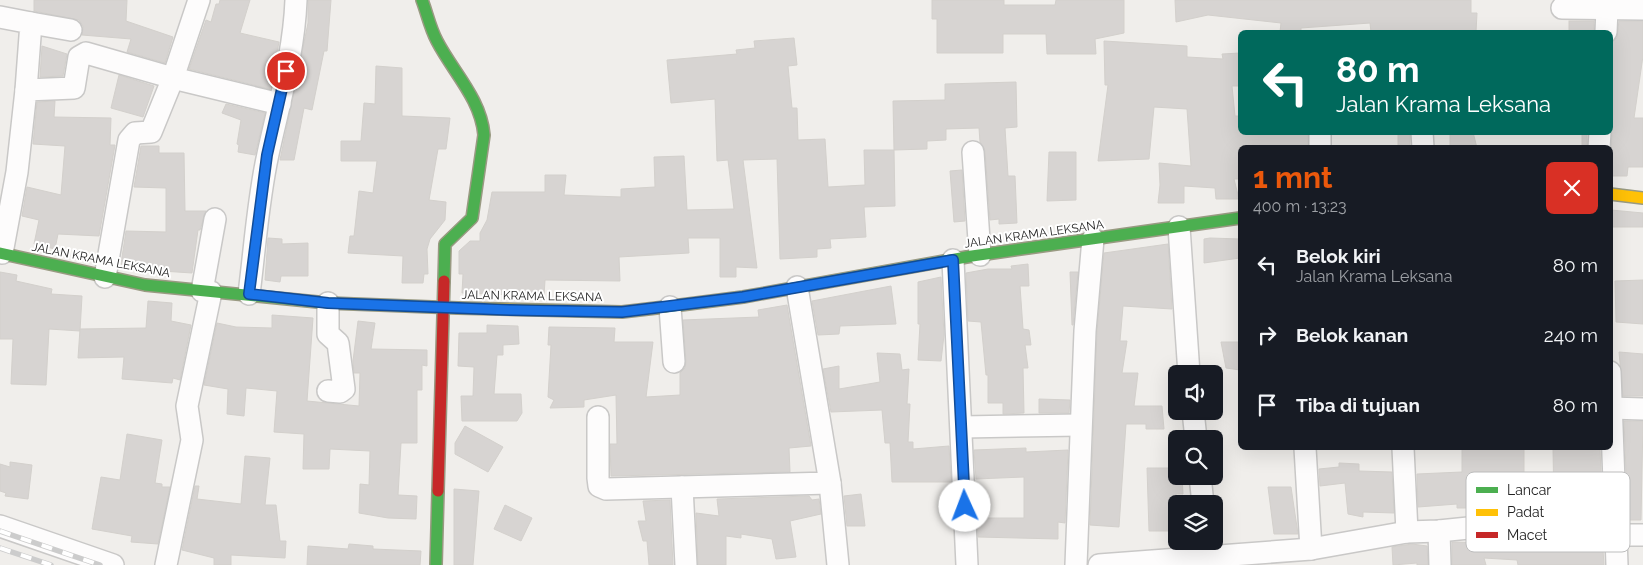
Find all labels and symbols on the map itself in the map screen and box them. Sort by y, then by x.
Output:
pin [265,50,307,92]
street label: JALAN KRAMA LEKSANA [963,217,1105,251]
street label: JALAN KRAMA LEKSANA [31,240,171,280]
street label: JALAN KRAMA LEKSANA [462,288,602,304]
legend [1466,472,1630,552]
position arrow [938,479,990,531]
text: Lancar [1507,482,1551,498]
text: Padat [1507,504,1545,520]
text: Macet [1507,527,1548,543]

